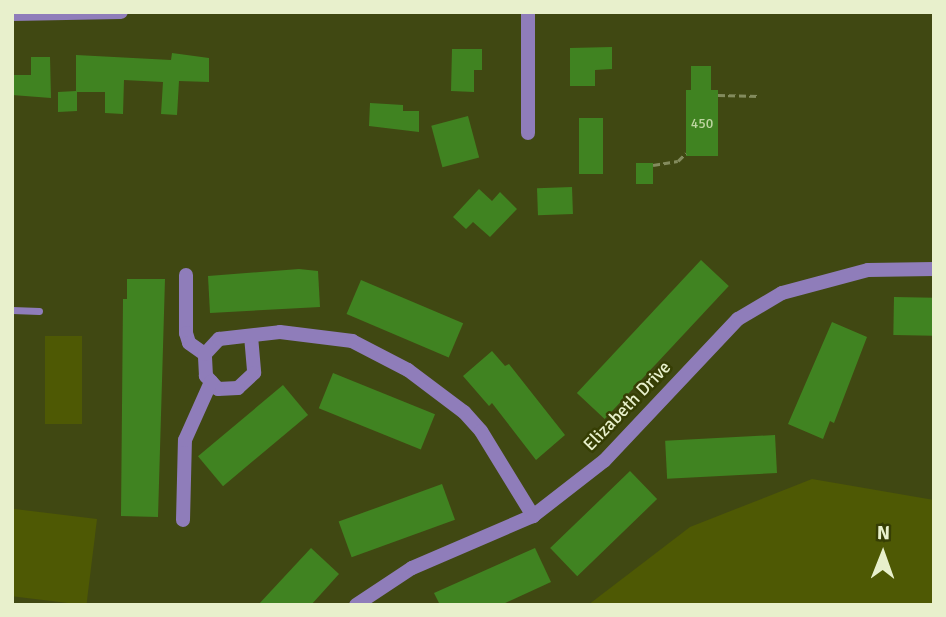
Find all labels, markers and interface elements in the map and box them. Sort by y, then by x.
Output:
house number: 450 [691,116,713,132]
street label: Elizabeth Drive [579,357,675,455]
north arrow [848,519,918,589]
text: N [877,521,890,545]

